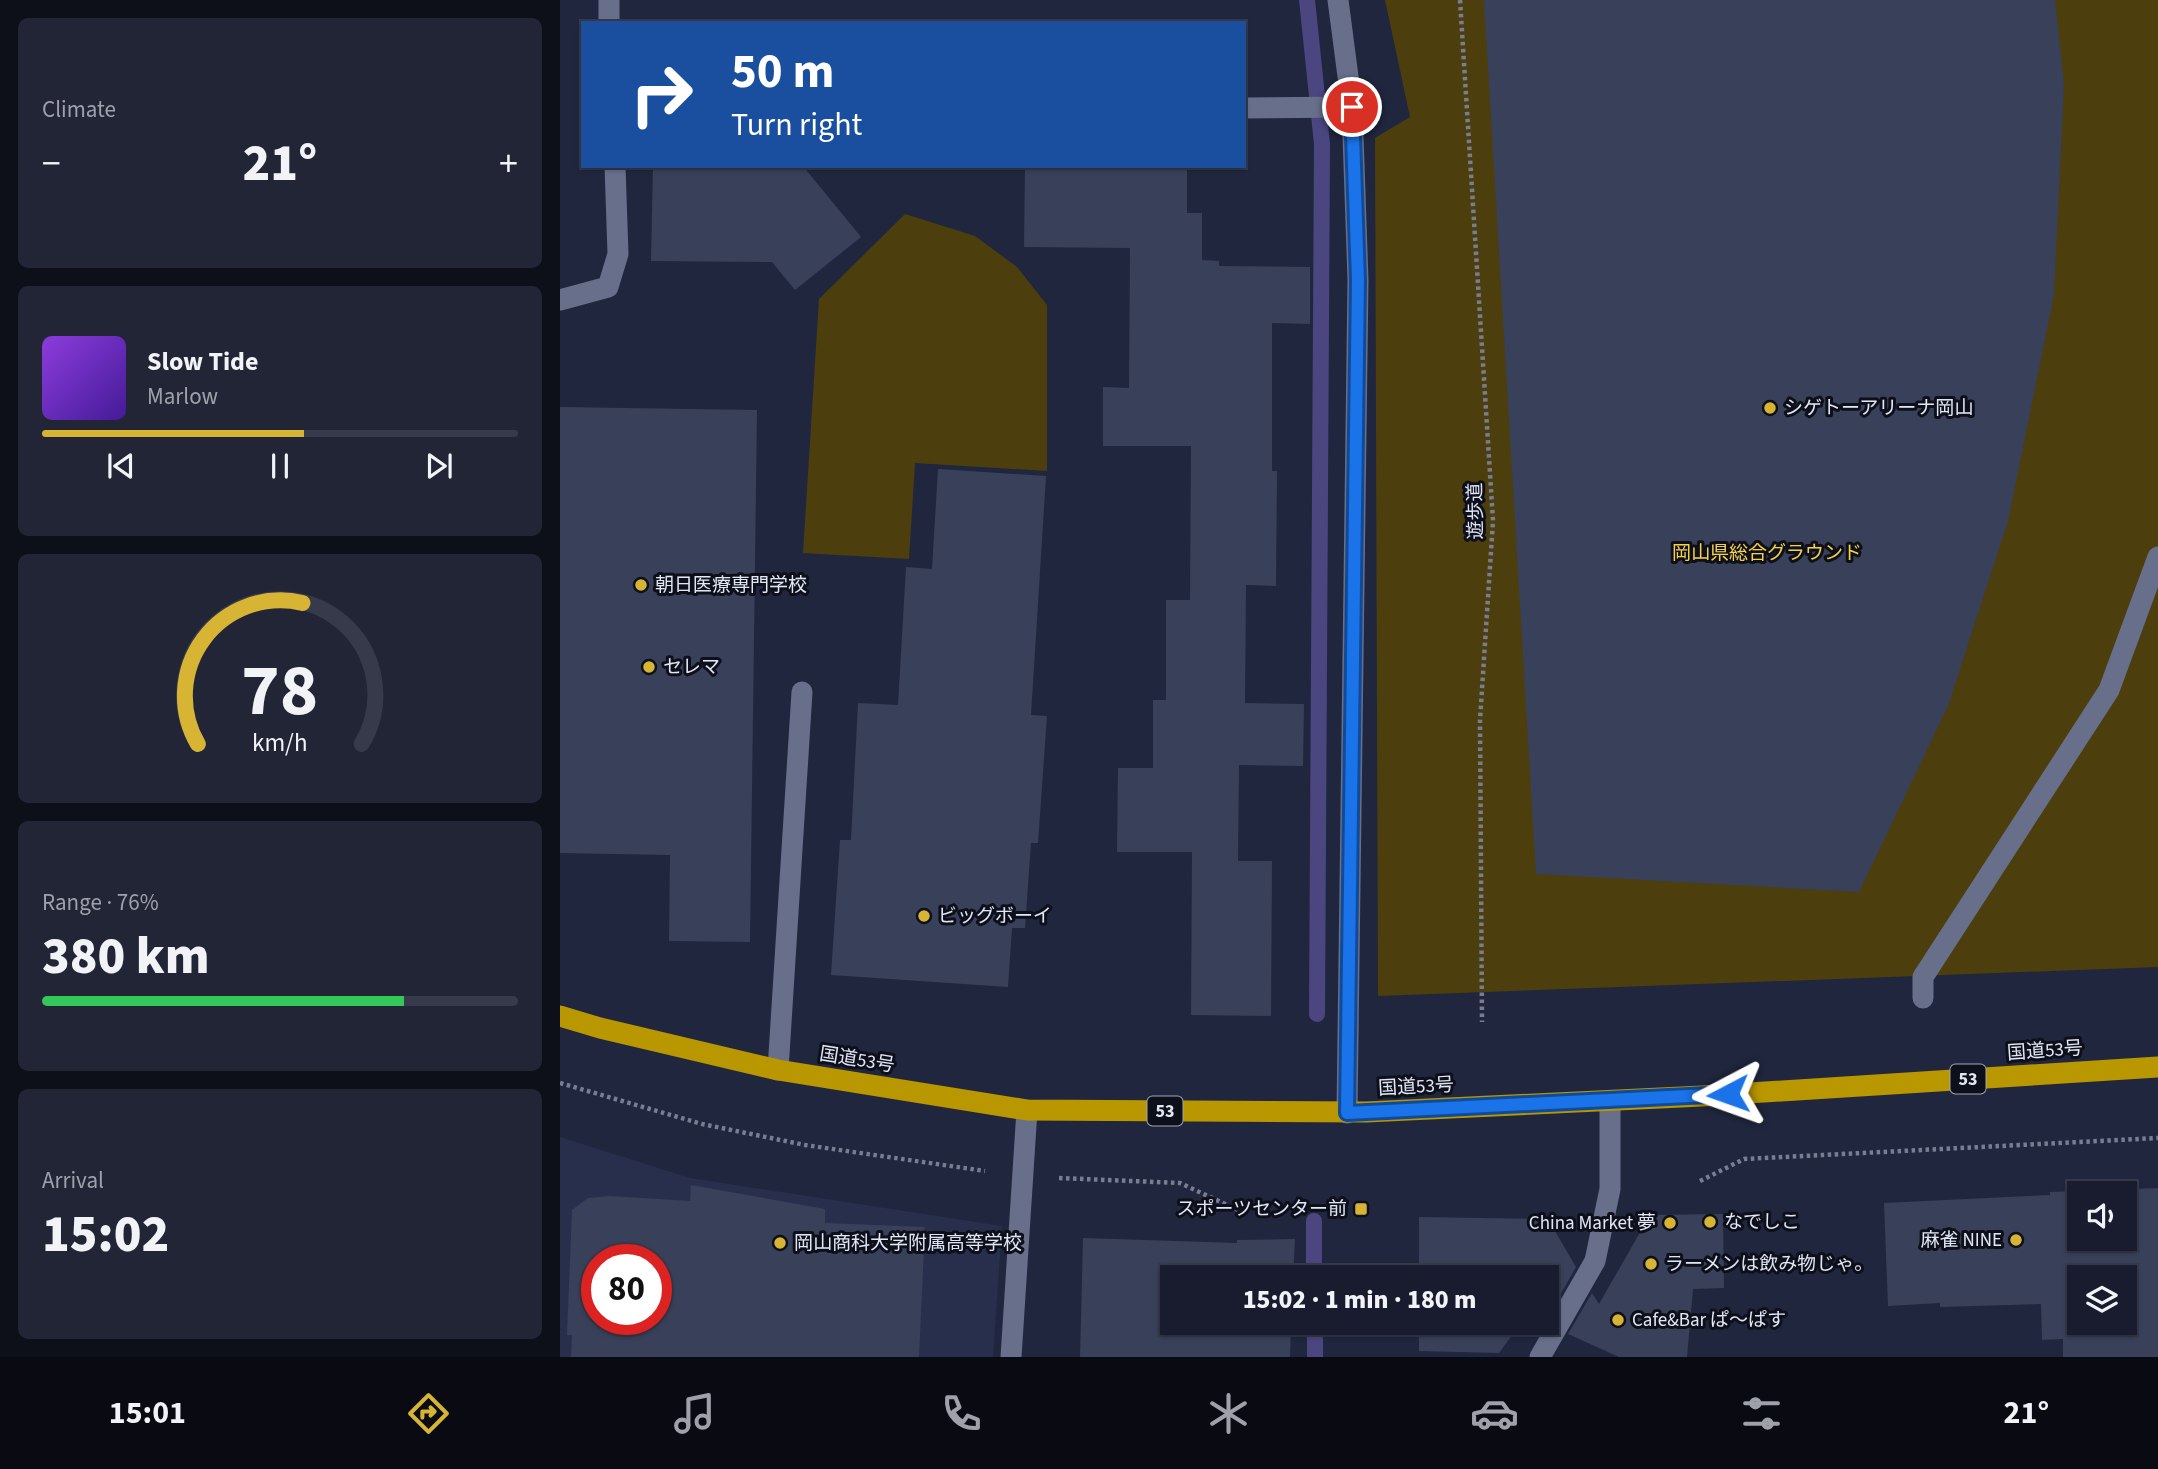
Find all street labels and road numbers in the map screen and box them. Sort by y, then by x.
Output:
street label: 遊歩道 [1462,482,1490,540]
street label: 国道53号 [2006,1035,2084,1067]
street label: 国道53号 [817,1041,897,1079]
road number: 53 [1950,1064,1986,1094]
street label: 国道53号 [1377,1072,1455,1102]
road number: 53 [1148,1096,1182,1126]

